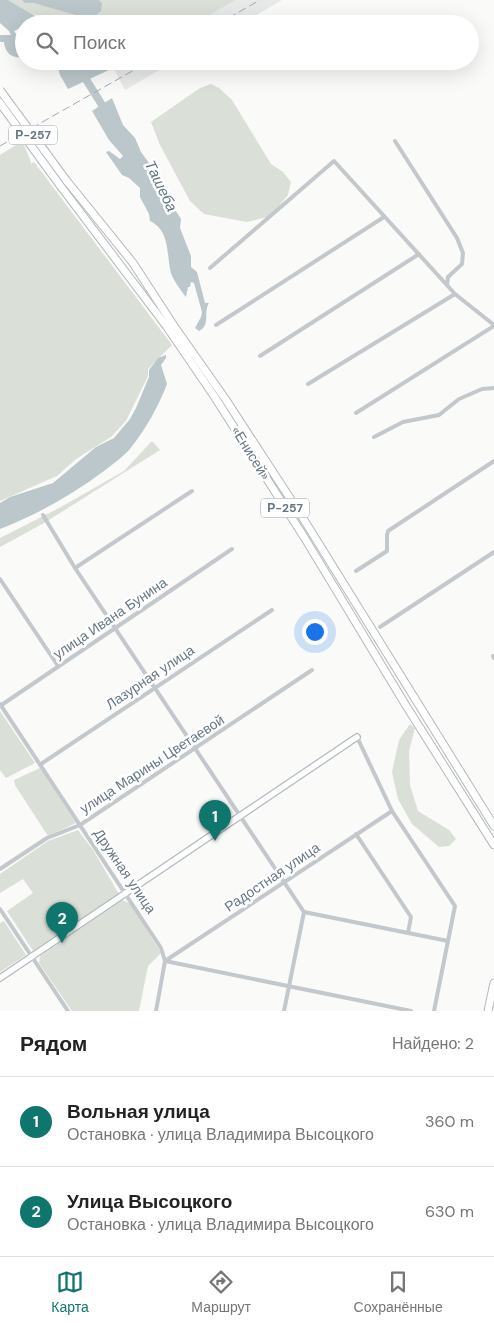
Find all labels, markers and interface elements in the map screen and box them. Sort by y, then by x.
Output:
search box [15,15,479,70]
icon: search [33,29,61,57]
text: Поиск [73,30,126,55]
road number: Р-257 [9,126,57,144]
water label: Ташеба [140,157,182,215]
street label: «Енисей» [227,423,275,483]
road number: Р-257 [261,498,309,518]
street label: улица Ивана Бунина [50,573,171,663]
your location [302,619,328,645]
street label: Лазурная улица [102,641,198,713]
street label: улица Марины Цветаевой [76,711,228,817]
pin: 1 [199,800,231,841]
street label: Дружная улица [90,825,160,917]
street label: Радостная улица [221,838,323,916]
pin: 2 [46,902,78,943]
text: Рядом [20,1030,87,1058]
text: Найдено: 2 [392,1033,474,1054]
text: Вольная улица [67,1099,210,1124]
text: 1 [33,1111,39,1132]
text: 360 m [425,1111,474,1132]
text: Остановка · улица Владимира Высоцкого [67,1124,374,1145]
text: Улица Высоцкого [67,1189,232,1214]
text: 2 [31,1201,41,1222]
text: 630 m [425,1201,474,1222]
text: Остановка · улица Владимира Высоцкого [67,1214,374,1235]
tab: Карта [51,1268,89,1316]
tab: Маршрут [191,1268,251,1316]
tab: Сохранённые [354,1268,443,1316]

